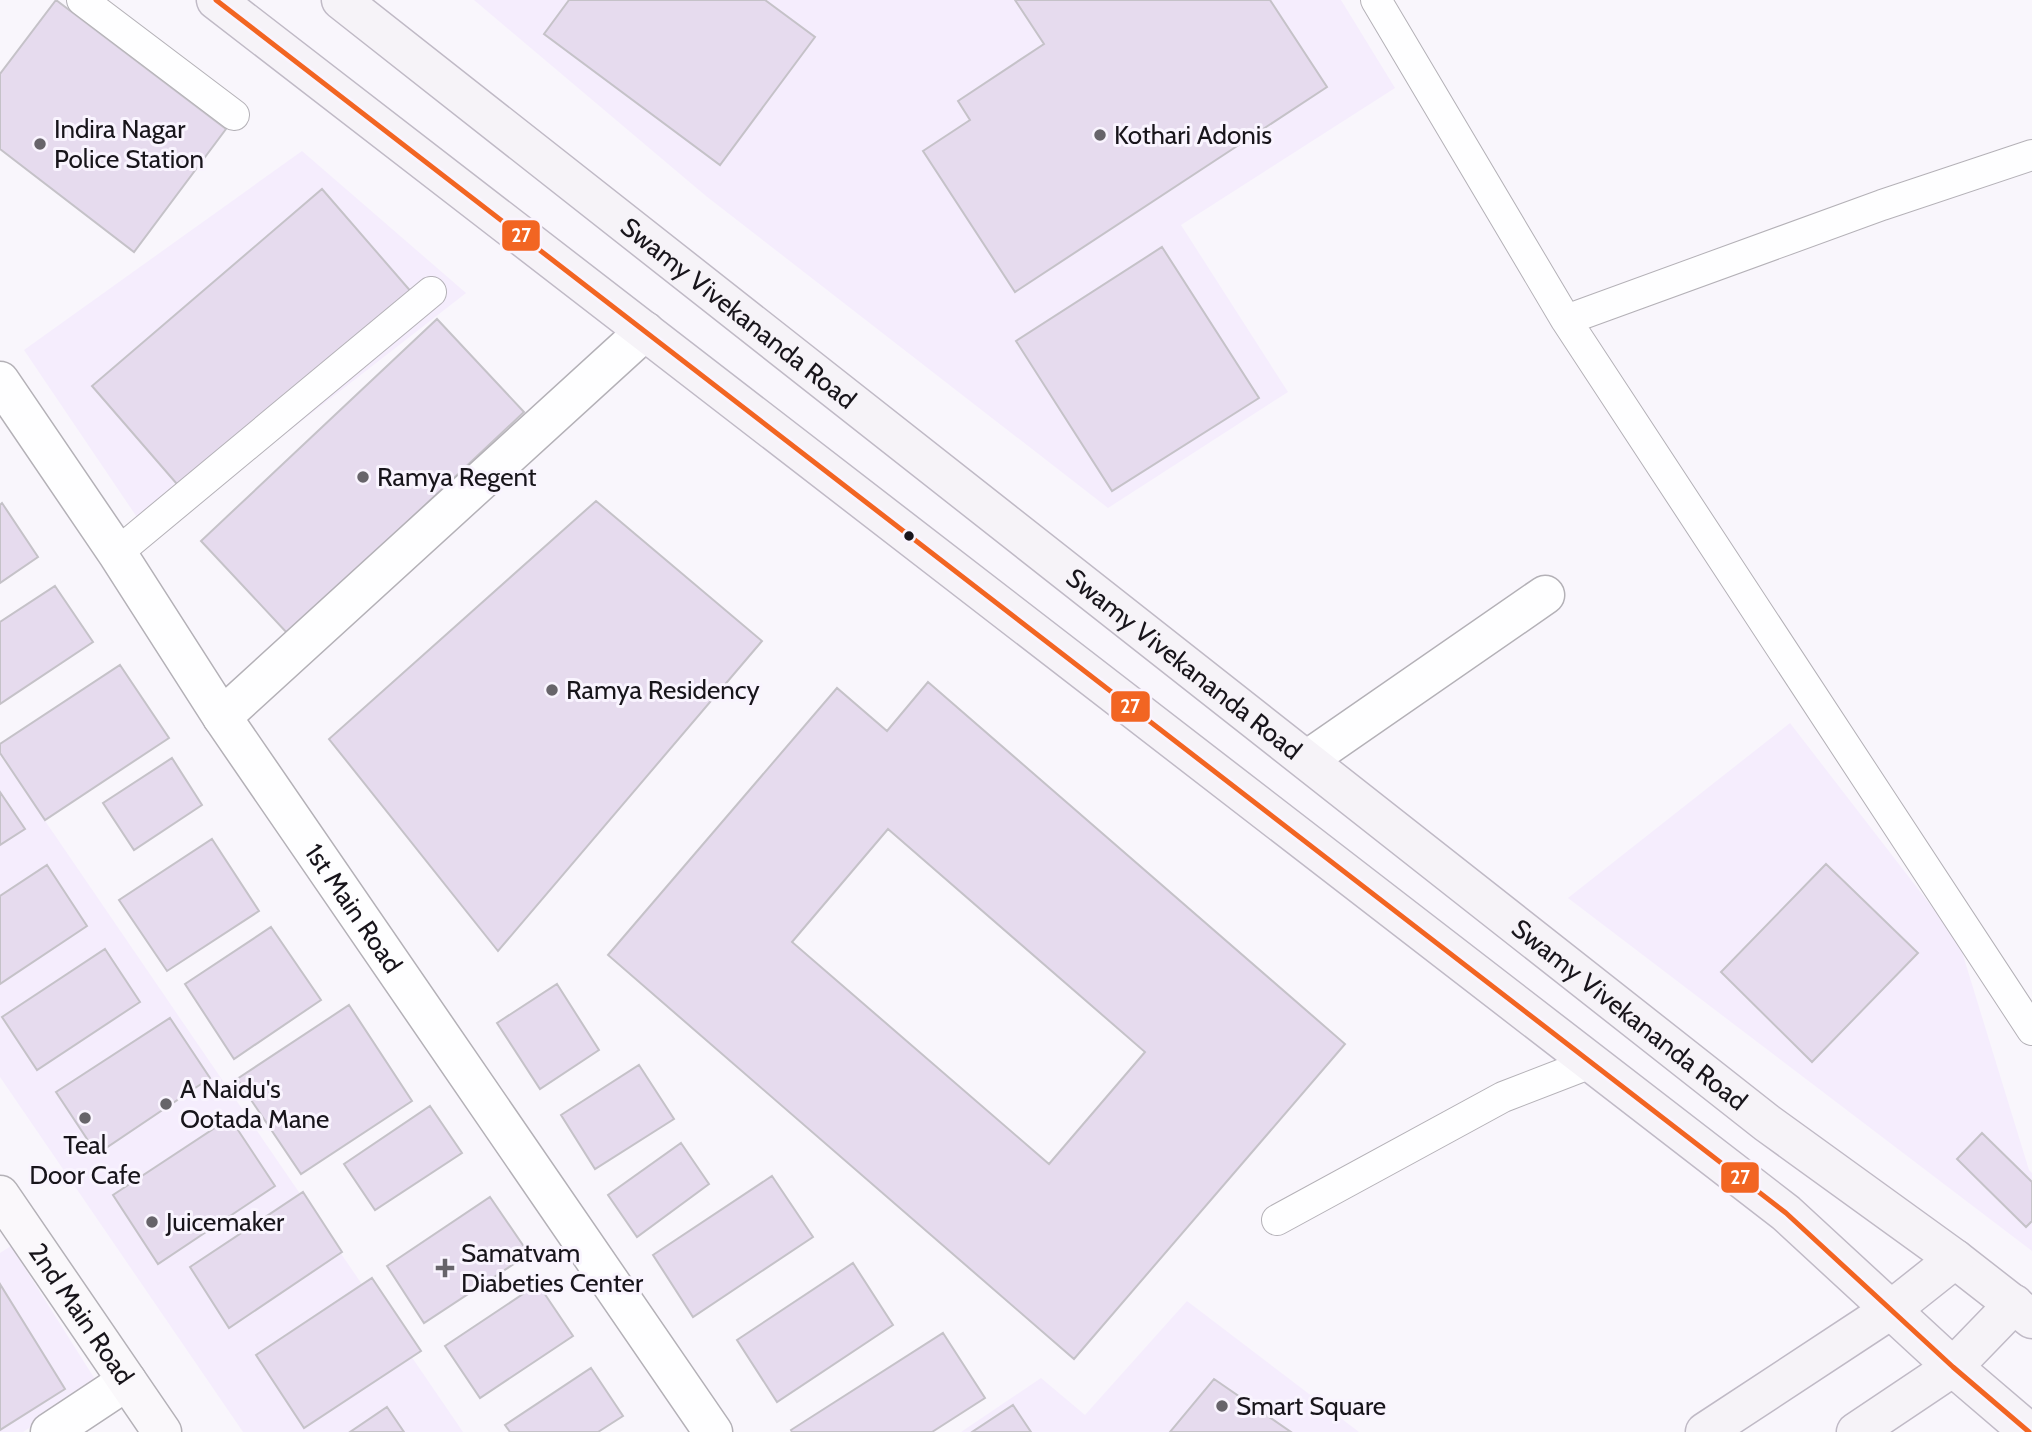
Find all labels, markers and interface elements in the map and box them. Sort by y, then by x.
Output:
place label: Indira Nagar Police Station [54,113,204,175]
place label: Kothari Adonis [1114,119,1272,151]
marker: Kothari Adonis [1092,127,1108,143]
marker: Indira Nagar Police Station [32,136,48,152]
street label: Swamy Vivekananda Road [614,211,863,416]
line badge: 27 [501,219,541,252]
text: 27 [511,224,531,247]
place label: Ramya Regent [377,461,537,493]
marker: Ramya Regent [355,469,371,485]
unlabelled marker [902,529,916,543]
street label: Swamy Vivekananda Road [1060,561,1308,766]
place label: Ramya Residency [566,674,760,706]
marker: Ramya Residency [544,682,560,698]
line badge: 27 [1110,690,1151,723]
text: 27 [1120,695,1140,718]
street label: 1st Main Road [298,838,409,979]
street label: Swamy Vivekananda Road [1505,912,1754,1117]
place label: A Naidu's Ootada Mane [180,1073,329,1135]
marker: A Naidu's Ootada Mane [158,1096,174,1112]
marker: Teal Door Cafe [77,1110,93,1126]
place label: Teal Door Cafe [29,1129,141,1191]
line badge: 27 [1720,1161,1760,1194]
text: 27 [1730,1166,1750,1189]
place label: Juicemaker [165,1206,285,1238]
marker: Juicemaker [144,1214,160,1230]
street label: 2nd Main Road [22,1237,141,1391]
place label: Samatvam Diabeties Center [461,1237,644,1299]
marker: Samatvam Diabeties Center [435,1258,455,1278]
place label: Smart Square [1236,1390,1386,1422]
marker: Smart Square [1214,1398,1230,1414]

